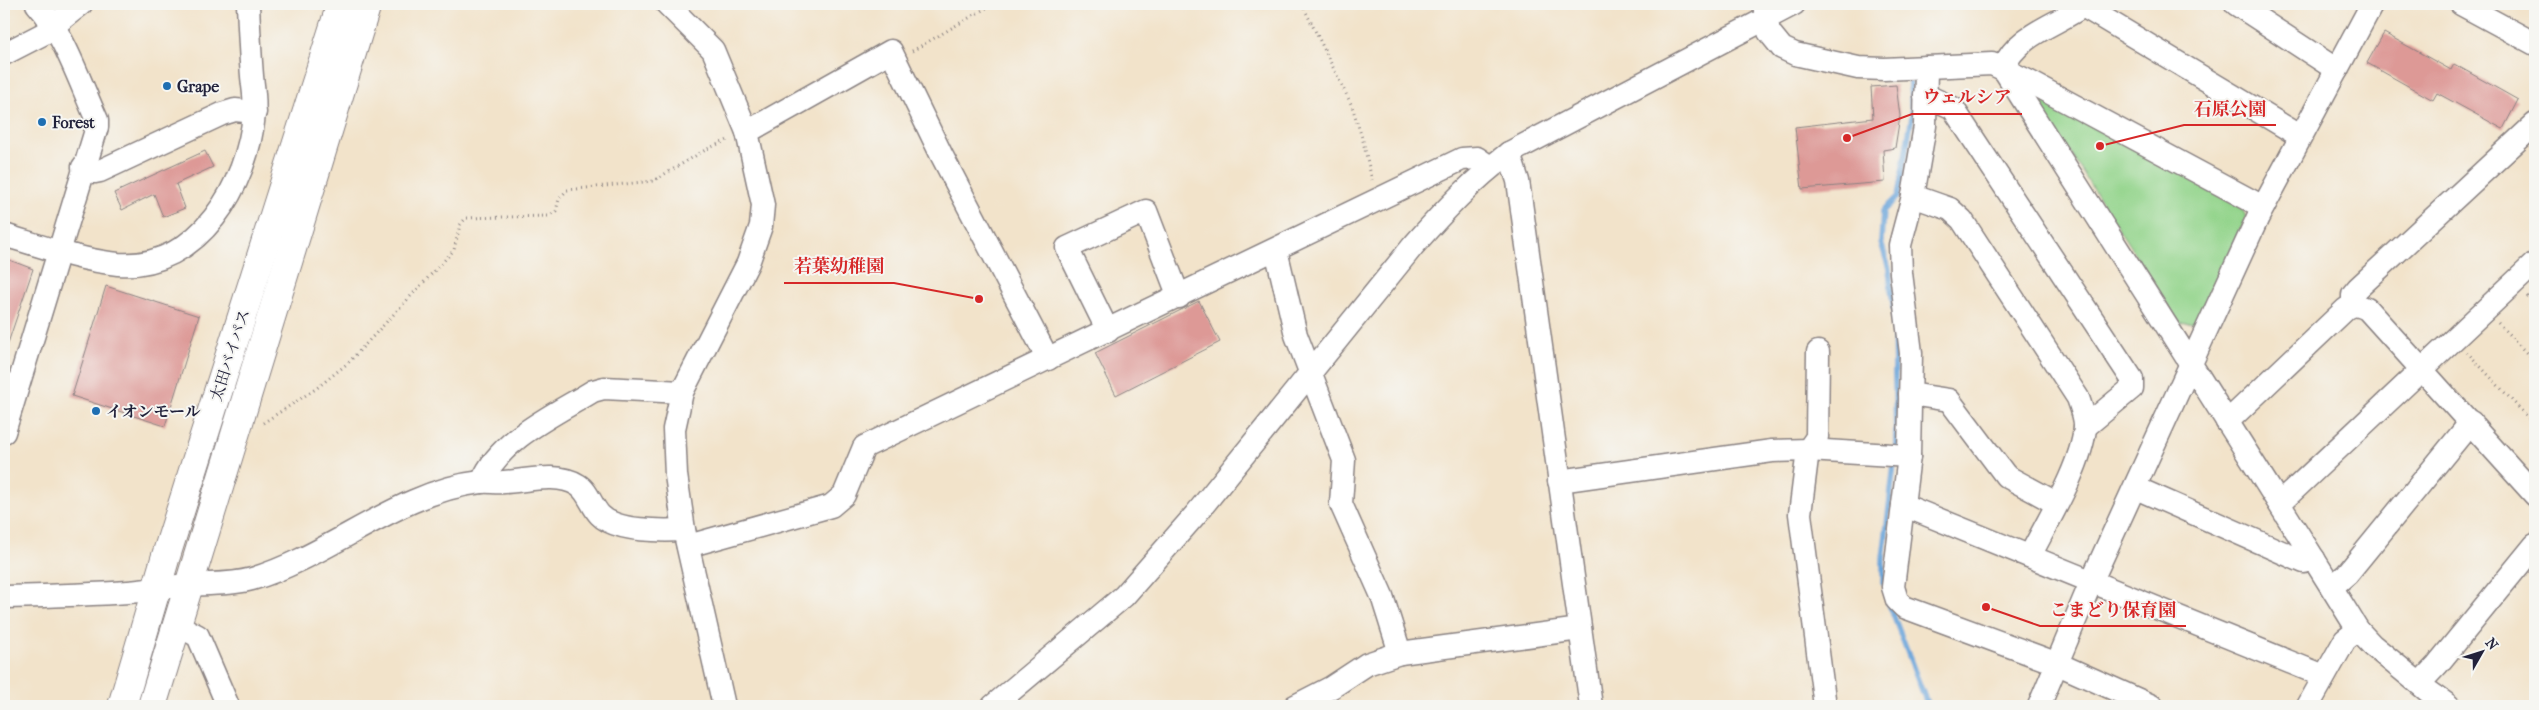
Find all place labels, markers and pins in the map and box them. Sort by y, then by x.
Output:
place label: Grape [177,77,219,97]
marker: Grape [161,80,173,92]
callout: ウェルシア [1912,81,2022,114]
callout: 石原公園 [2184,92,2276,125]
place label: Forest [51,113,95,132]
marker: Forest [36,116,48,128]
callout: 若葉幼稚園 [784,250,894,283]
place label: イオンモール [106,402,201,421]
marker: イオンモール [90,405,102,417]
callout: こまどり保育園 [2040,593,2186,626]

